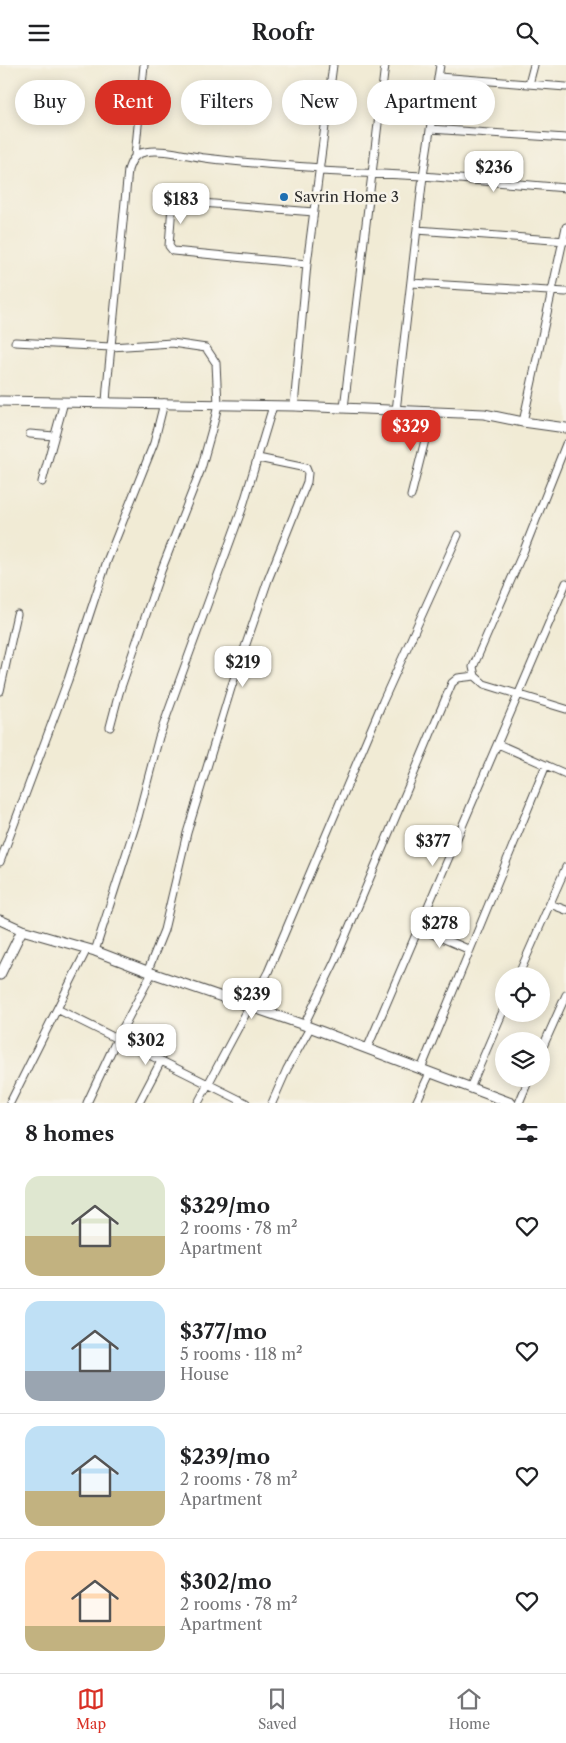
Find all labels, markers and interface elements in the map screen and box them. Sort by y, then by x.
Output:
icon: menu [25,19,53,47]
text: Roofr [251,19,315,46]
icon: search [513,19,541,47]
chip: Buy [15,80,85,125]
chip: Rent [95,80,171,125]
chip: Filters [181,80,272,125]
chip: New [282,80,357,125]
chip: Apartment [367,80,495,125]
pin: $236 [464,151,524,193]
text: $236 [476,157,513,177]
pin: $183 [151,183,211,225]
place label: Savrin Home 3 [294,187,399,206]
text: $183 [163,189,199,209]
marker: Savrin Home 3 [278,191,290,203]
pin: $329 [381,409,441,452]
text: $329 [393,416,429,436]
pin: $219 [213,645,273,688]
text: $219 [225,652,261,672]
pin: $377 [403,825,463,867]
text: $377 [416,831,450,851]
pin: $278 [410,907,470,949]
text: $278 [422,913,458,933]
map controls [495,967,550,1087]
button: locate [495,967,550,1022]
pin: $239 [222,977,282,1020]
text: $239 [234,984,270,1004]
pin: $302 [116,1023,176,1066]
text: $302 [127,1030,165,1050]
button: layers [495,1032,550,1087]
icon: filters [513,1119,541,1147]
text: 8 homes [25,1121,114,1146]
text: $329/mo [180,1193,270,1218]
icon: home [65,1196,125,1256]
icon: heart [513,1212,541,1240]
text: 2 rooms · 78 m² [180,1218,298,1238]
text: Apartment [180,1238,262,1258]
text: $377/mo [180,1319,267,1344]
icon: home [65,1321,125,1381]
icon: heart [513,1337,541,1365]
text: 5 rooms · 118 m² [180,1344,303,1364]
text: House [180,1364,229,1384]
text: $239/mo [180,1444,270,1469]
icon: home [65,1446,125,1506]
icon: heart [513,1462,541,1490]
text: 2 rooms · 78 m² [180,1469,298,1489]
text: Apartment [180,1489,262,1509]
text: $302/mo [180,1569,272,1594]
icon: home [65,1571,125,1631]
icon: heart [513,1587,541,1615]
text: 2 rooms · 78 m² [180,1594,298,1614]
text: Apartment [180,1614,262,1634]
tab: Map [76,1685,106,1733]
tab: Saved [258,1685,297,1733]
tab: Home [449,1685,490,1733]

